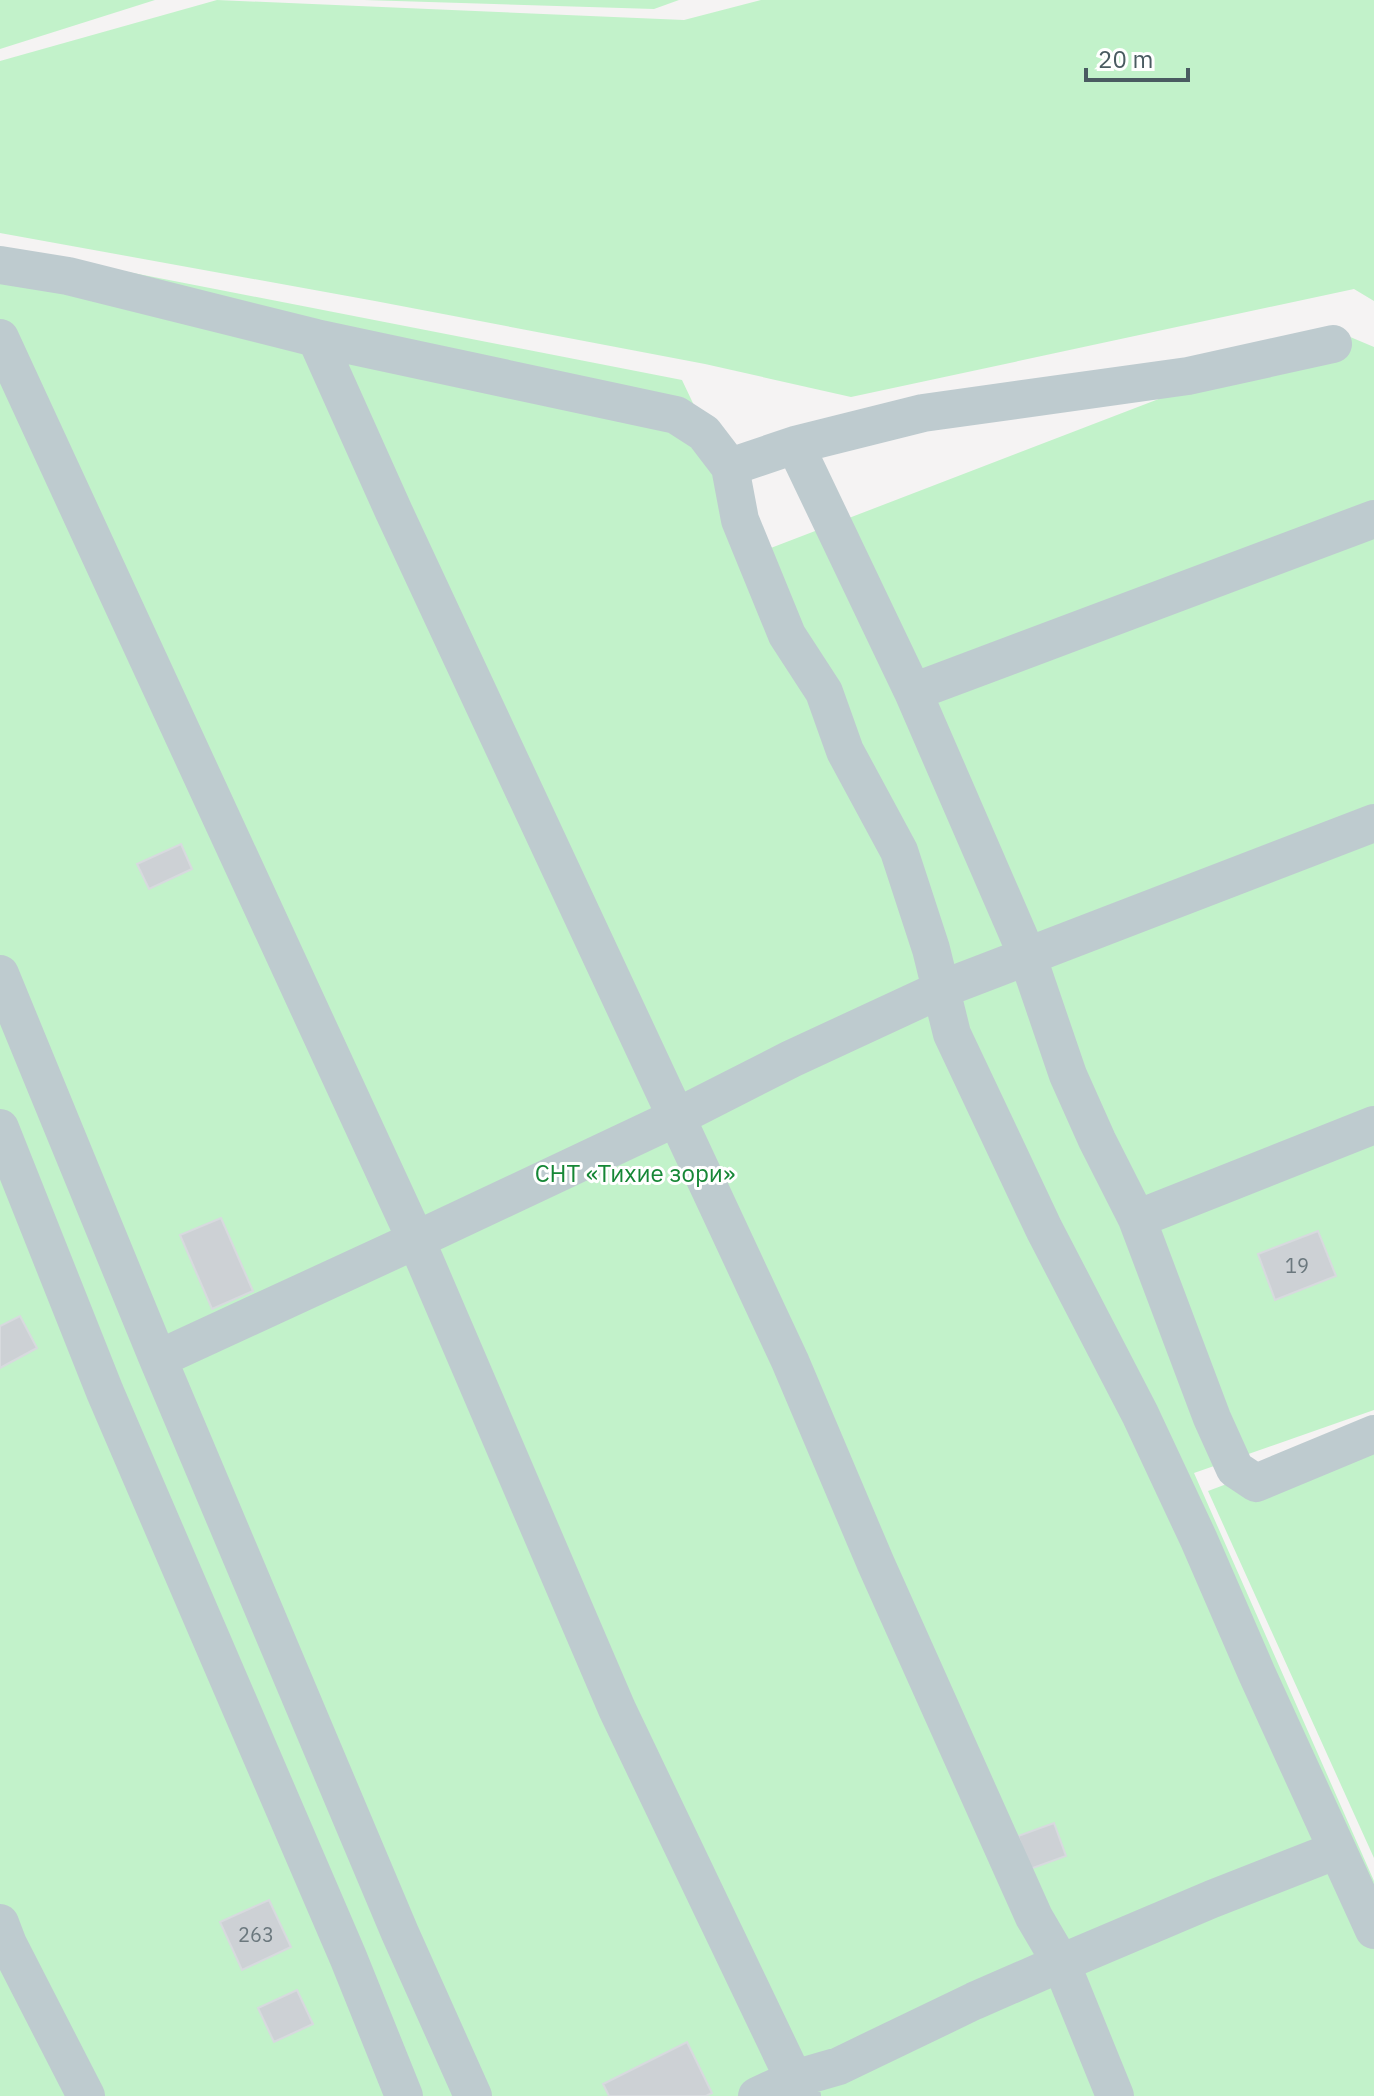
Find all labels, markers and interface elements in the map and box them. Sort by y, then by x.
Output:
scale bar [1086,32,1188,82]
text: 20 m [1098,43,1153,75]
park label: СНТ «Тихие зори» [535,1157,735,1189]
house number: 19 [1285,1252,1309,1279]
house number: 263 [238,1921,274,1948]

